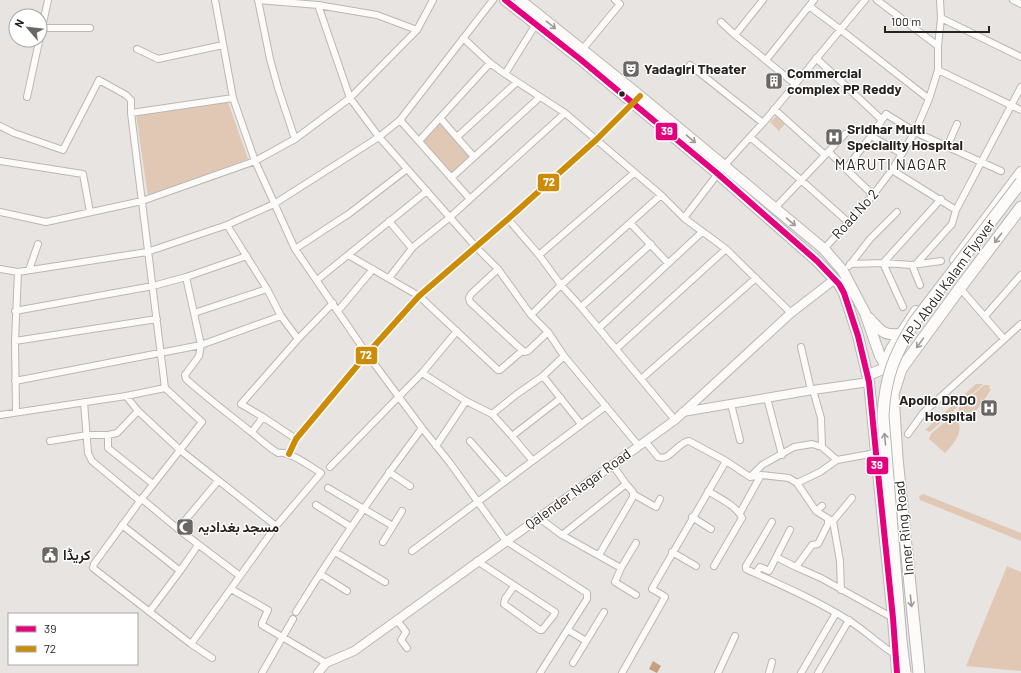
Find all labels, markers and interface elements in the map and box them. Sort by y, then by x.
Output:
north arrow [8,8,48,48]
scale bar [885,8,989,34]
text: 100 m [891,14,921,28]
text: N [11,17,26,29]
one-way arrow [545,20,556,29]
theatre icon: Yadagiri Theater [621,59,641,79]
place label: Yadagiri Theater [644,60,747,77]
place label: Commercial complex PP Reddy [787,64,902,97]
building icon: Commercial complex PP Reddy [764,71,784,91]
unlabelled marker [617,89,627,99]
place label: Sridhar Multi Speciality Hospital [847,120,963,153]
line badge: 39 [655,122,678,141]
text: 39 [661,124,673,137]
hospital icon: Sridhar Multi Speciality Hospital [824,127,844,147]
one-way arrow [686,135,696,144]
district label: MARUTI NAGAR [835,155,947,173]
line badge: 72 [537,173,560,192]
text: 72 [543,175,555,188]
street label: Road No 2 [828,185,881,242]
street label: APJ Abdul Kalam Flyover [897,215,998,346]
one-way arrow [786,217,796,226]
one-way arrow [994,232,1002,243]
one-way arrow [916,337,925,348]
line badge: 72 [355,346,378,365]
text: 72 [360,348,372,361]
place label: Apollo DRDO Hospital [899,391,976,424]
hospital icon: Apollo DRDO Hospital [979,398,999,418]
one-way arrow [882,433,889,446]
street label: Qalender Nagar Road [522,445,634,533]
line badge: 39 [866,456,889,475]
text: 39 [871,458,883,471]
street label: Inner Ring Road [890,480,917,576]
mosque icon: مسجد بغدادیہ [175,517,195,537]
place label: مسجد بغدادیہ [198,518,279,536]
public building icon: کریڈا [40,545,60,565]
place label: کریڈا [63,546,91,564]
one-way arrow [907,594,915,607]
legend [8,613,138,665]
text: 39 [44,621,56,635]
text: 72 [44,641,56,655]

